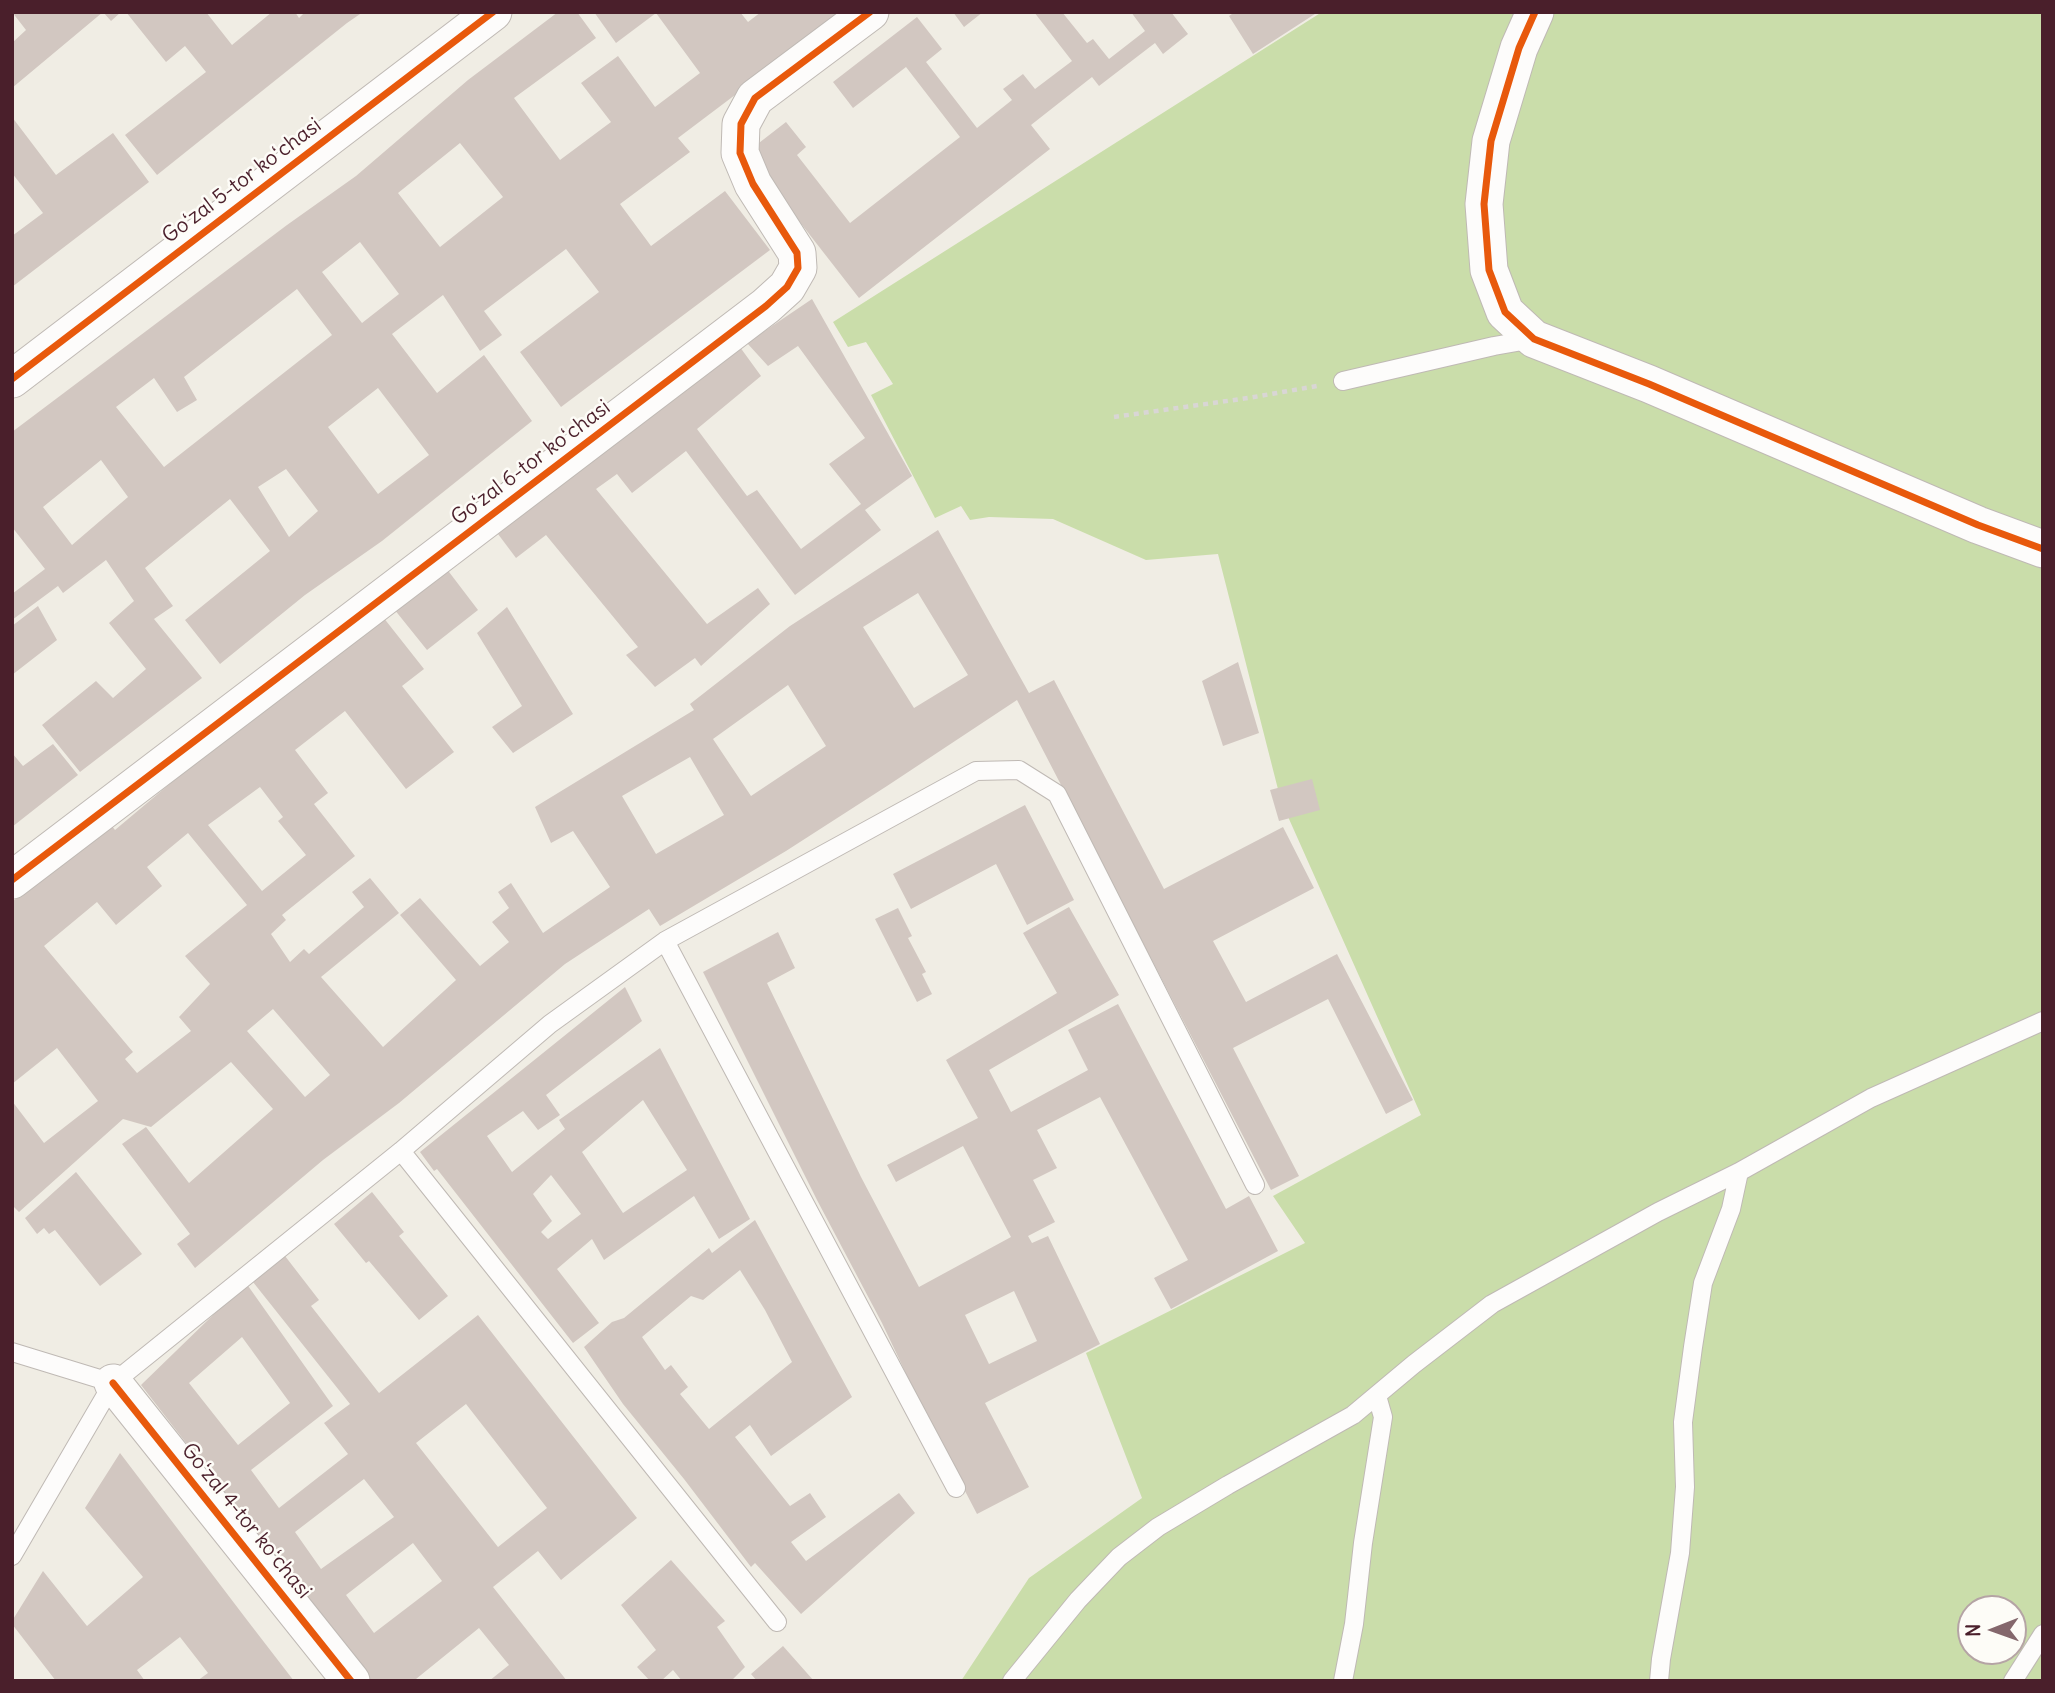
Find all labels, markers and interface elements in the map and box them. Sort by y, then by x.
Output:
street label: Goʻzal 5-tor koʻchasi [158,113,326,249]
street label: Goʻzal 6-tor koʻchasi [447,395,615,531]
street label: Goʻzal 4-tor koʻchasi [176,1438,316,1604]
north arrow [1957,1595,2027,1665]
text: N [1961,1624,1985,1637]

